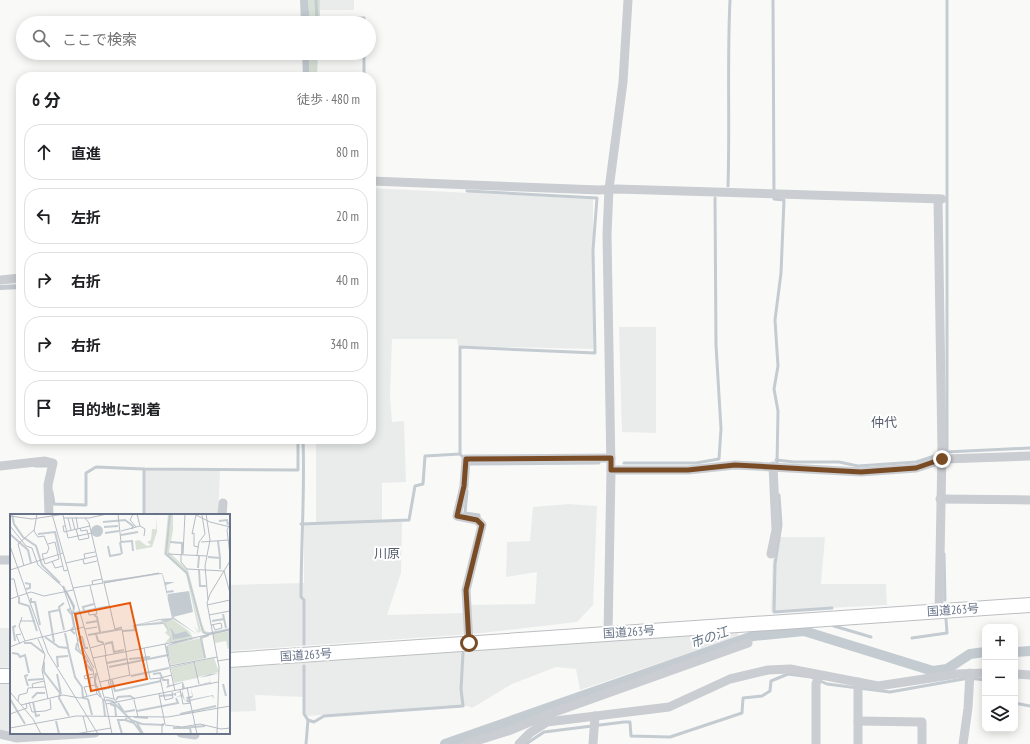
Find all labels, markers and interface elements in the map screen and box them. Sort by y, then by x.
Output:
search box [16,16,376,60]
icon: search [30,27,52,49]
text: ここで検索 [62,30,137,49]
text: 6 分 [32,89,61,111]
text: 徒歩 · 480 m [297,91,360,108]
icon: ahead [33,141,55,163]
text: 直進 [71,144,101,163]
text: 80 m [336,144,359,161]
icon: left [33,205,55,227]
text: 左折 [71,208,101,227]
text: 20 m [336,208,359,225]
icon: right [33,269,55,291]
text: 右折 [71,272,101,291]
text: 40 m [336,272,359,289]
icon: right [33,333,55,355]
text: 右折 [71,336,101,355]
text: 340 m [330,336,359,353]
icon: arrive [33,397,55,419]
text: 目的地に到着 [71,400,161,419]
district label: 仲代 [871,414,897,431]
route end [933,450,951,468]
inset map [10,514,230,734]
district label: 川原 [374,545,400,562]
street label: 国道263号 [926,600,980,619]
street label: 国道263号 [602,622,656,641]
water label: 市の江 [688,622,732,652]
map controls [982,624,1018,732]
button: + [982,624,1018,660]
route start [460,634,478,652]
street label: 国道263号 [279,645,333,664]
button: − [982,660,1018,696]
button: layers [982,696,1018,732]

